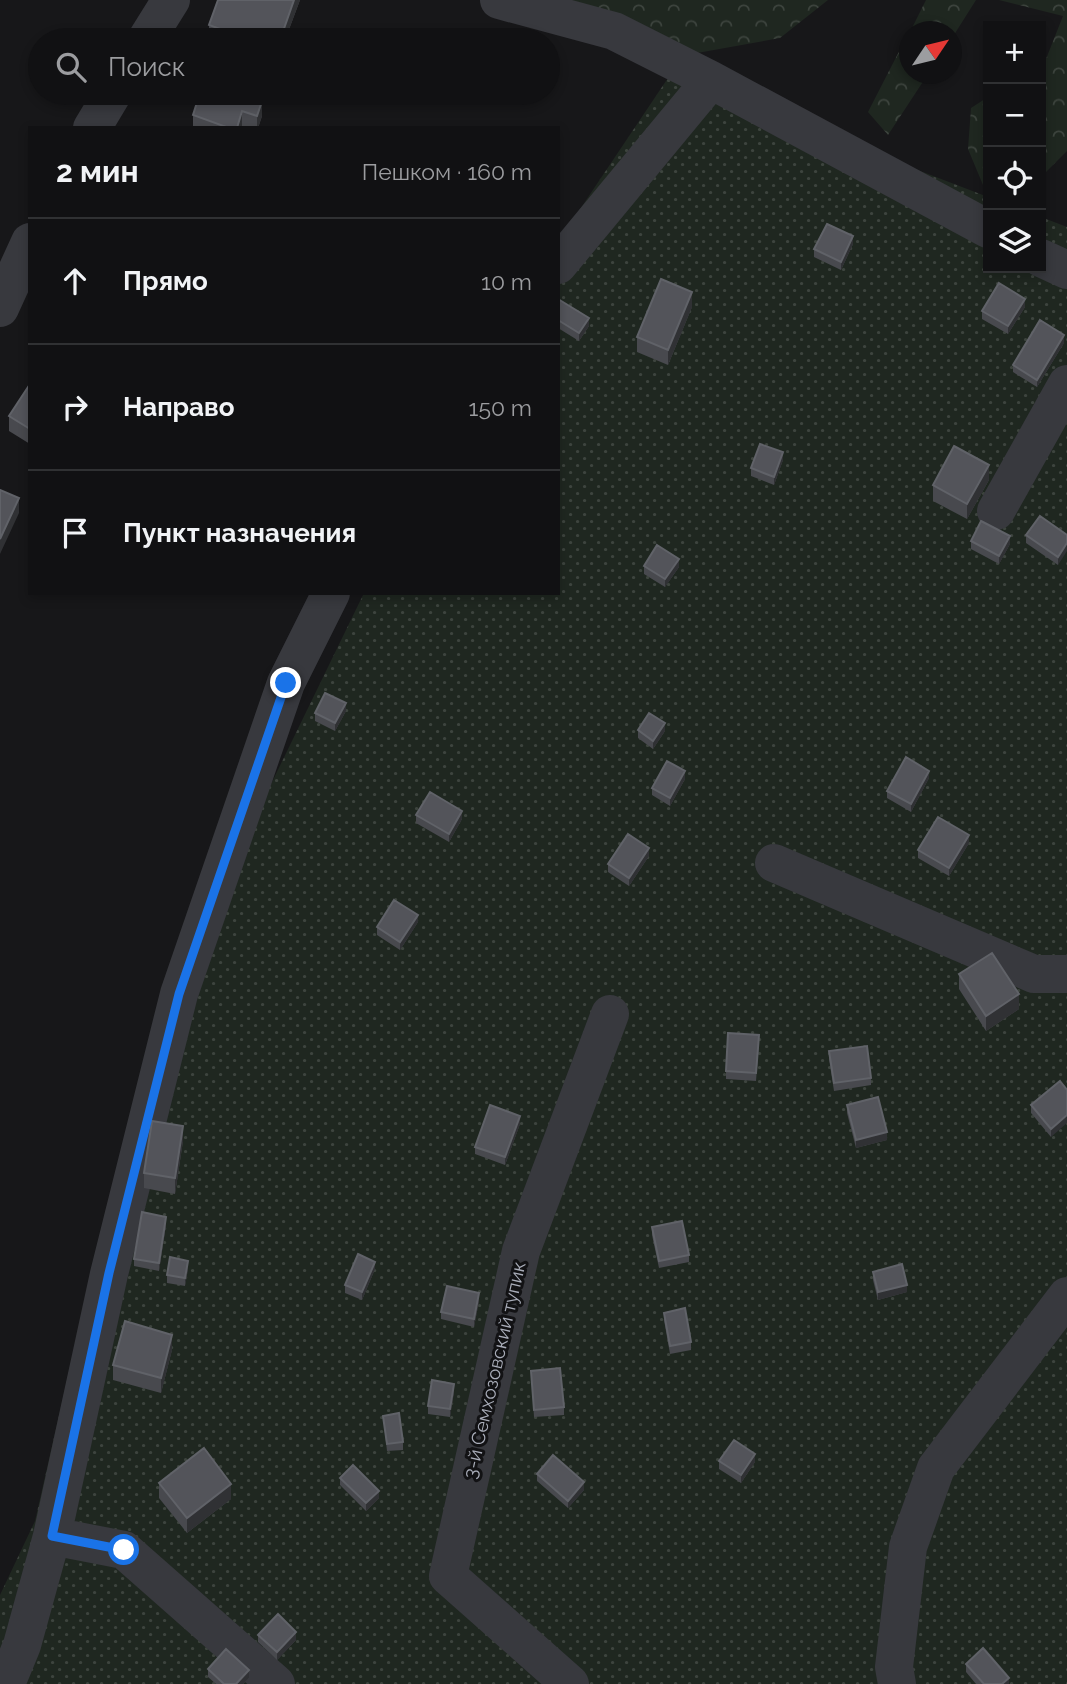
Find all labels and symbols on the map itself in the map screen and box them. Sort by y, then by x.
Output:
north arrow [899,21,962,84]
route end [270,667,301,698]
street label: 3-й Семхозовский тупик [458,1259,530,1481]
route start [108,1534,139,1565]

